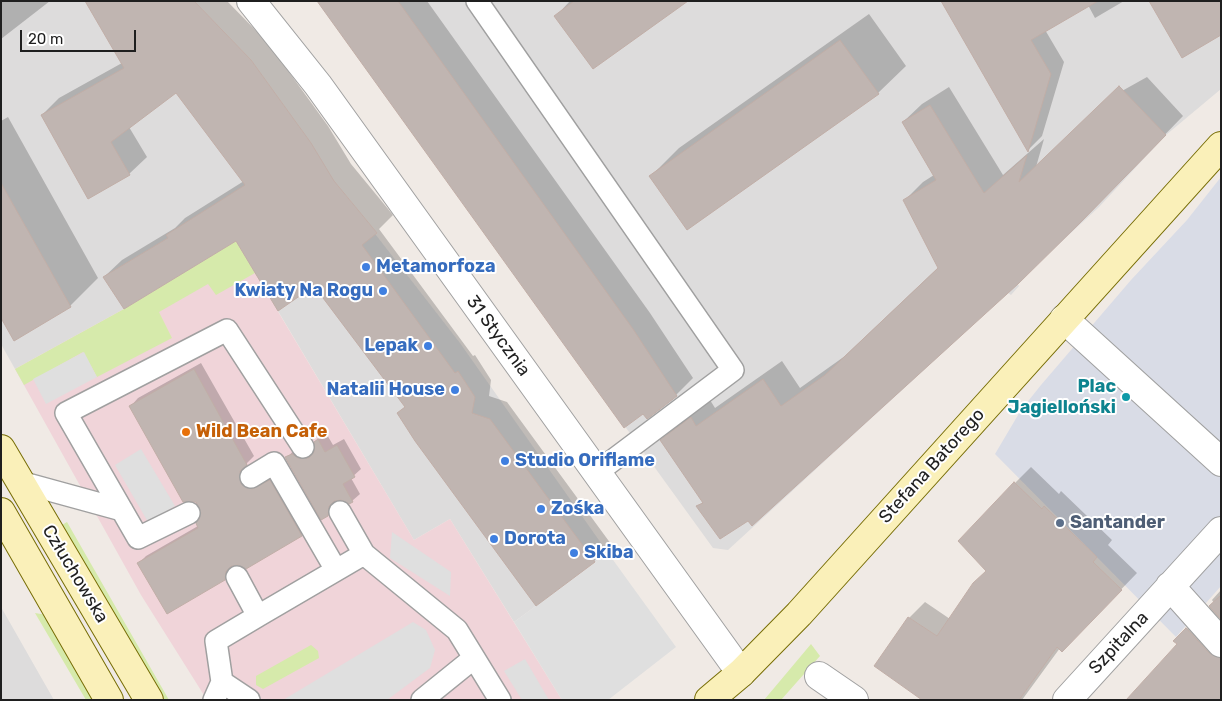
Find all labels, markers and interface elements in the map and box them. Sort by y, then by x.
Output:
scale bar [22,20,139,52]
text: 20 m [28,30,63,48]
place label: Metamorfoza [376,256,496,278]
marker: Metamorfoza [360,261,372,273]
place label: Kwiaty Na Rogu [234,280,373,302]
marker: Kwiaty Na Rogu [377,285,389,297]
street label: 31 Stycznia [461,291,535,381]
place label: Lepak [364,335,418,357]
marker: Lepak [422,340,434,352]
place label: Plac Jagielloński [1008,376,1116,418]
place label: Natalii House [327,379,445,401]
marker: Natalii House [449,384,461,396]
marker: Plac Jagielloński [1120,391,1132,403]
street label: Stefana Batorego [875,404,989,528]
place label: Wild Bean Cafe [196,421,328,443]
marker: Wild Bean Cafe [180,426,192,438]
place label: Studio Oriflame [515,450,655,472]
marker: Studio Oriflame [499,455,511,467]
place label: Zośka [551,498,604,520]
marker: Zośka [535,503,547,515]
place label: Santander [1070,512,1165,534]
marker: Santander [1054,517,1066,529]
street label: Człuchowska [37,521,113,627]
place label: Dorota [504,528,566,550]
marker: Dorota [488,533,500,545]
place label: Skiba [584,542,634,564]
marker: Skiba [568,547,580,559]
street label: Szpitalna [1085,607,1153,679]

